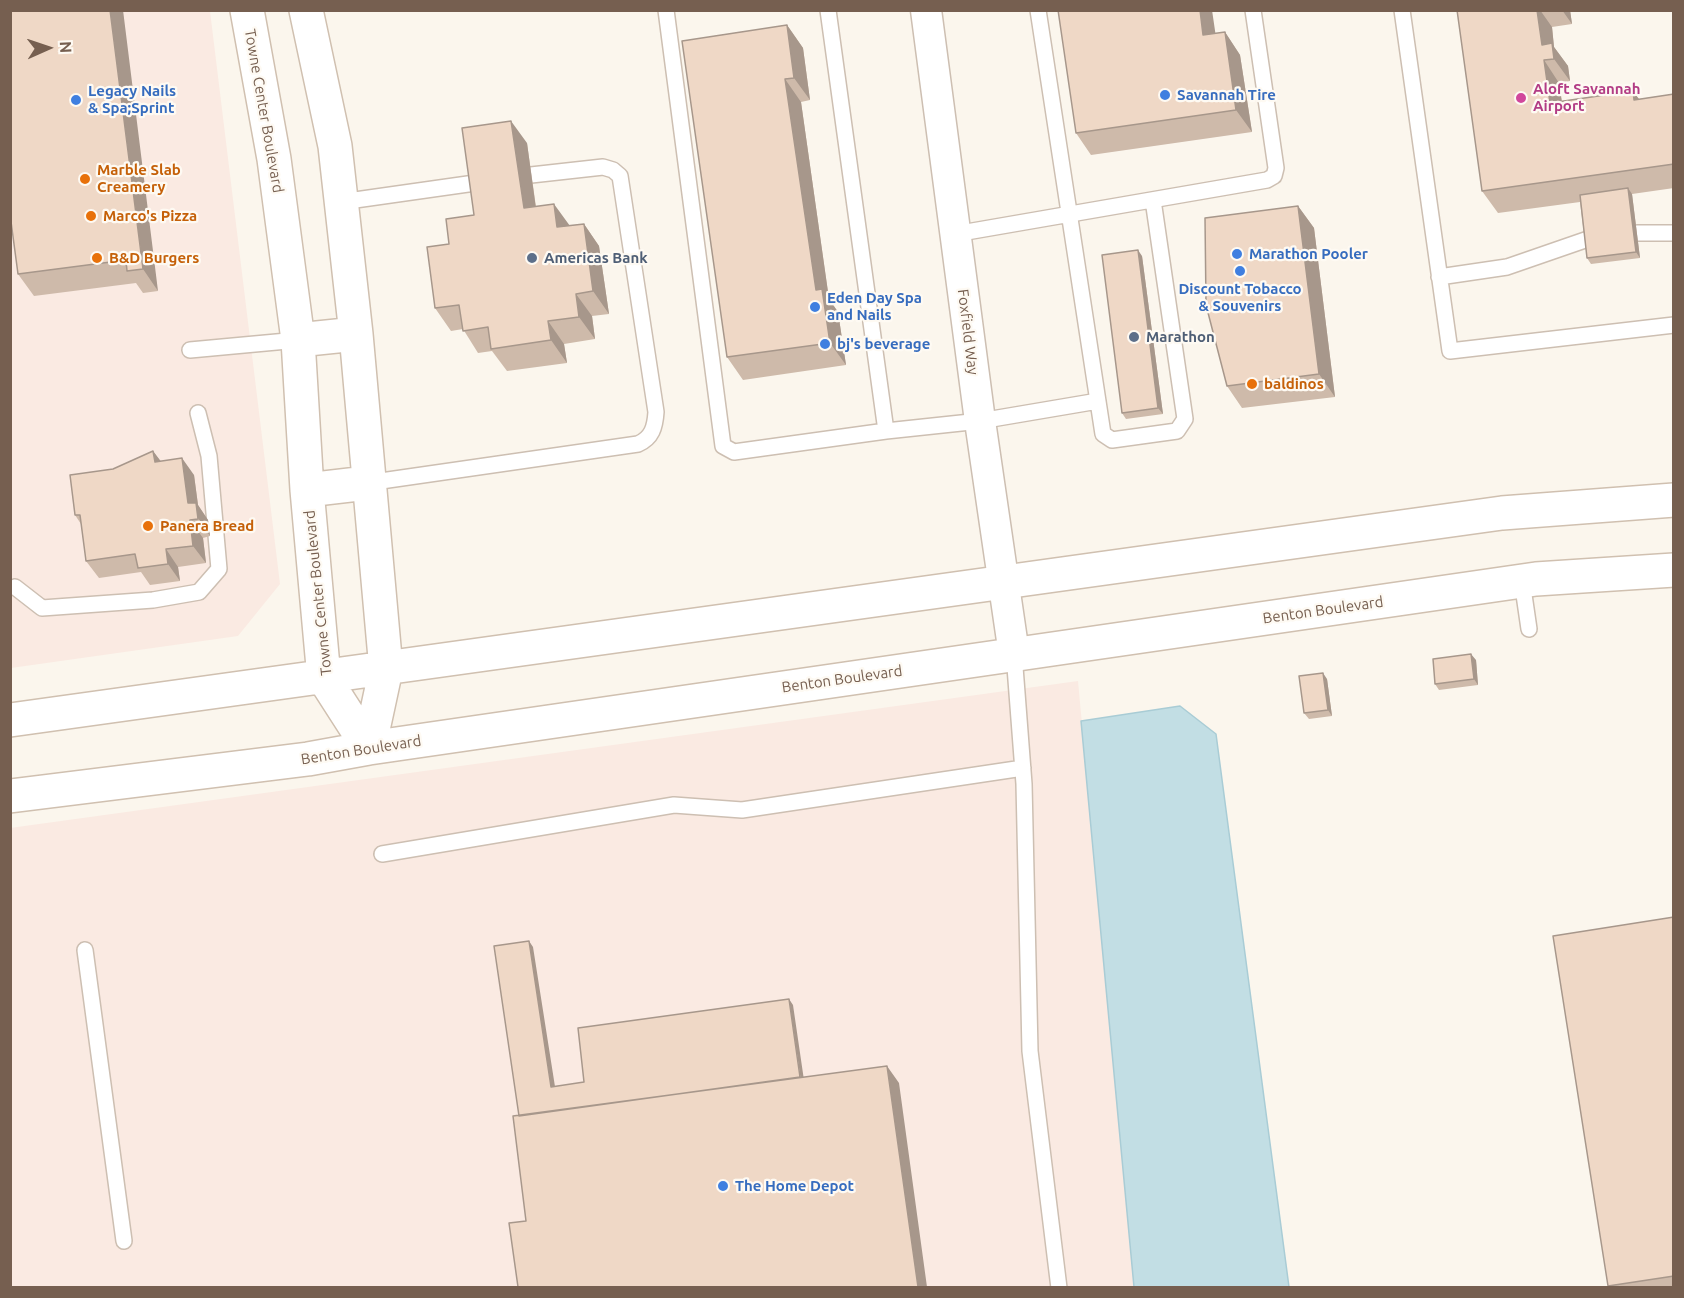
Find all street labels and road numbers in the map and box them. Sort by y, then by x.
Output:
street label: Towne Center Boulevard [241,28,287,194]
street label: Foxfield Way [954,288,982,376]
street label: Towne Center Boulevard [300,509,336,677]
street label: Benton Boulevard [1262,593,1384,627]
street label: Benton Boulevard [781,662,903,696]
street label: Benton Boulevard [300,732,422,768]

